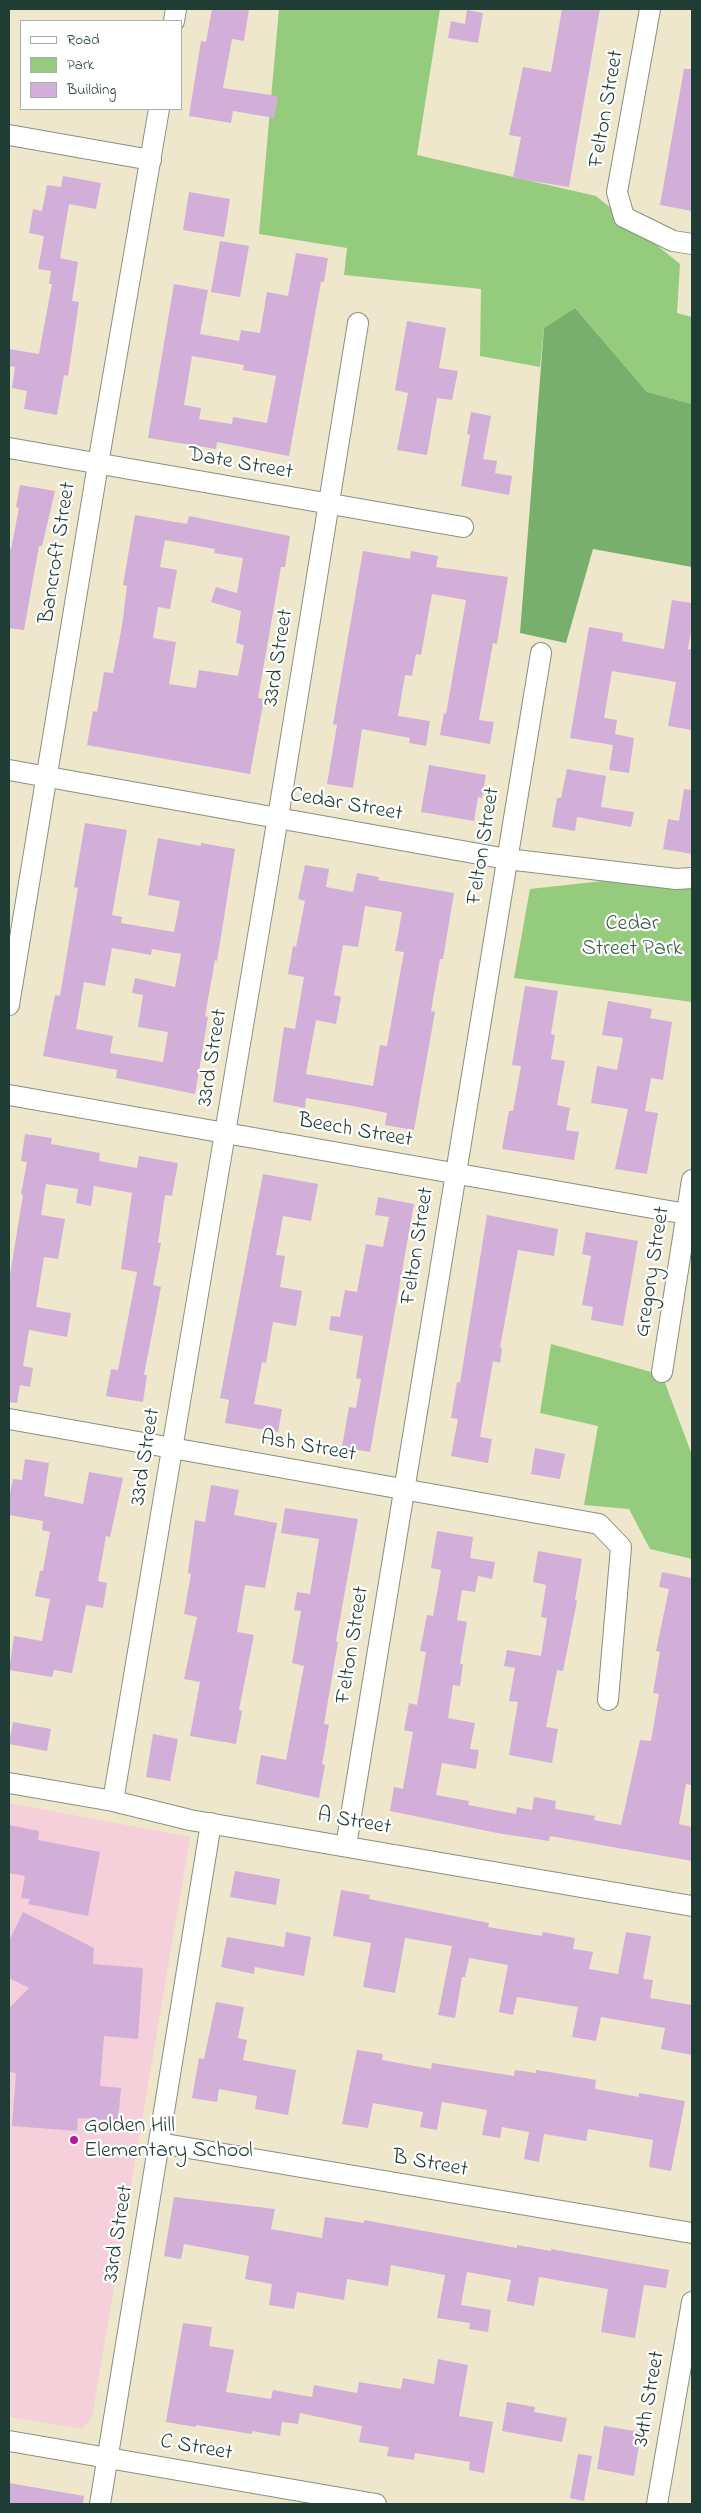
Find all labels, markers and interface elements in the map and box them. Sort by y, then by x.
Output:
legend [20,20,182,110]
text: Road [67,29,100,51]
street label: Felton Street [585,48,631,170]
text: Park [67,54,94,76]
text: Building [67,79,116,101]
street label: Date Street [185,443,295,487]
street label: Bancroft Street [35,480,83,626]
street label: 33rd Street [259,607,301,709]
street label: Cedar Street [288,783,404,829]
street label: Felton Street [463,785,507,907]
park label: Cedar Street Park [582,912,682,964]
street label: 33rd Street [193,1007,235,1109]
street label: Beech Street [296,1109,414,1155]
street label: Felton Street [397,1185,441,1307]
street label: Gregory Street [631,1205,677,1339]
street label: 33rd Street [126,1406,168,1508]
street label: Ash Street [258,1427,358,1469]
street label: Felton Street [332,1584,376,1706]
street label: A Street [315,1804,393,1842]
place label: Golden Hill Elementary School [84,2114,253,2166]
marker: Golden Hill Elementary School [68,2134,80,2146]
street label: B Street [390,2145,470,2185]
street label: 33rd Street [99,2183,141,2285]
street label: 34th Street [630,2349,672,2449]
street label: C Street [158,2430,234,2468]

